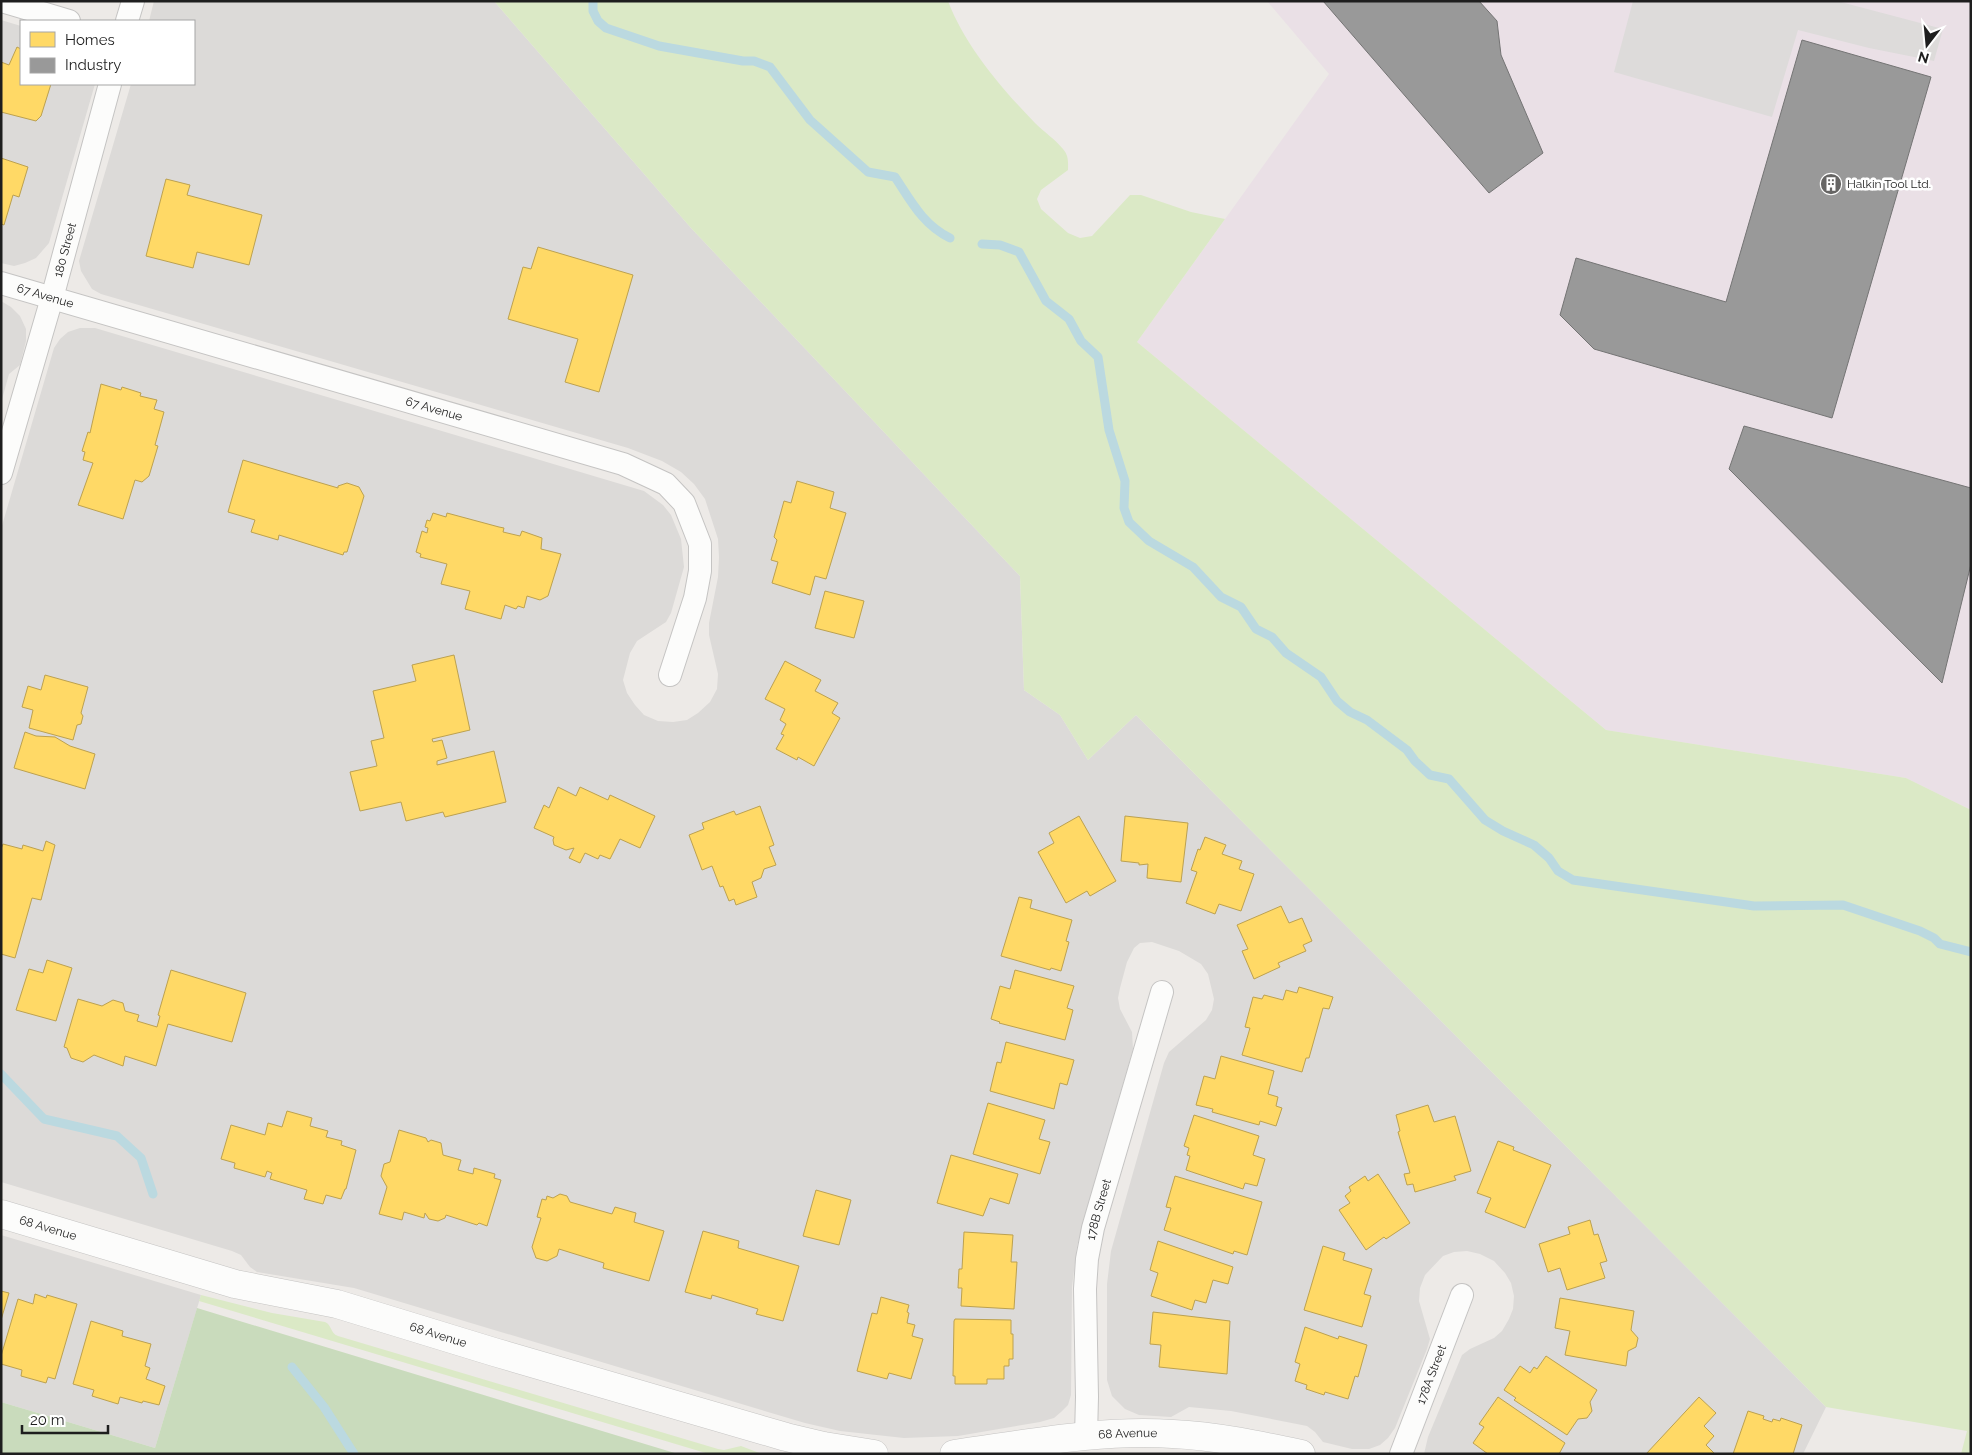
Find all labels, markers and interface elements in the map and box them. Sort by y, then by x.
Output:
legend [20,20,195,85]
north arrow [1902,20,1952,70]
text: Homes [65,31,115,49]
text: N [1916,48,1931,67]
text: Industry [65,56,121,74]
building icon: Halkin Tool Ltd. [1819,172,1843,196]
place label: Halkin Tool Ltd. [1847,177,1931,191]
street label: 180 Street [51,221,79,279]
street label: 67 Avenue [15,281,75,311]
street label: 67 Avenue [404,394,464,424]
street label: 178B Street [1084,1177,1114,1241]
street label: 68 Avenue [18,1213,78,1243]
street label: 68 Avenue [408,1320,469,1350]
street label: 178A Street [1414,1343,1449,1406]
scale bar [22,1402,109,1434]
text: 20 m [30,1411,65,1429]
street label: 68 Avenue [1098,1426,1157,1442]

